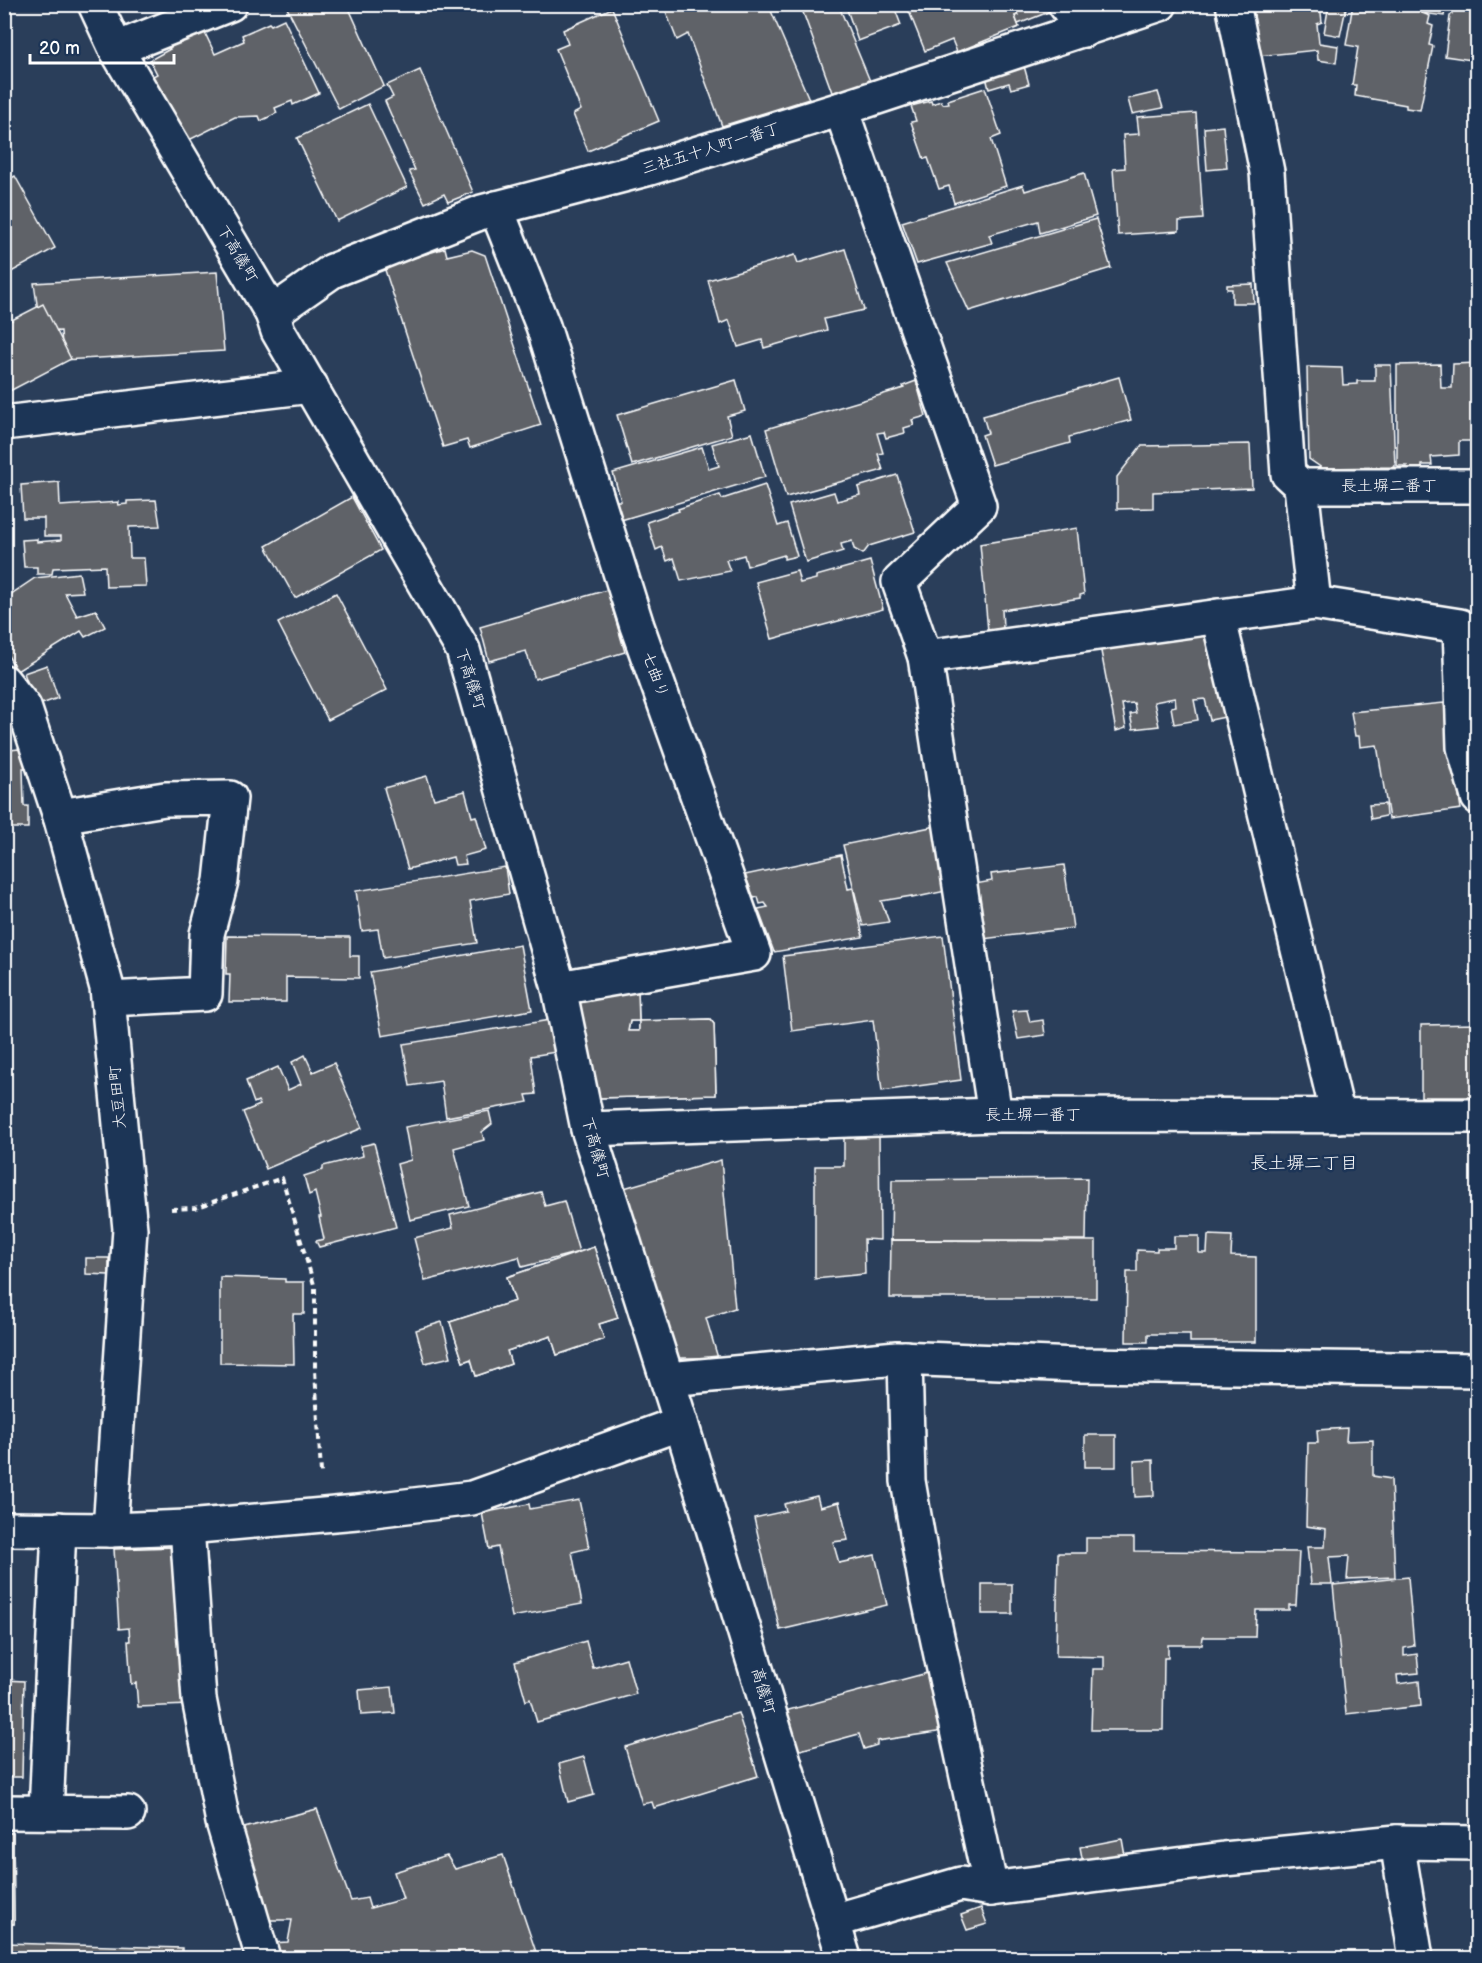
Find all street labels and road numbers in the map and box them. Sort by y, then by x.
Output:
street label: 三社五十人町一番丁 [639,119,783,179]
street label: 下高儀町 [212,222,262,286]
street label: 長土塀二番丁 [1341,477,1437,496]
street label: 下高儀町 [451,646,489,712]
street label: 七曲り [638,649,672,701]
street label: 大豆田町 [106,1064,130,1130]
street label: 長土塀一番丁 [985,1106,1081,1125]
street label: 下高儀町 [577,1115,613,1181]
street label: 高儀町 [747,1665,779,1717]

